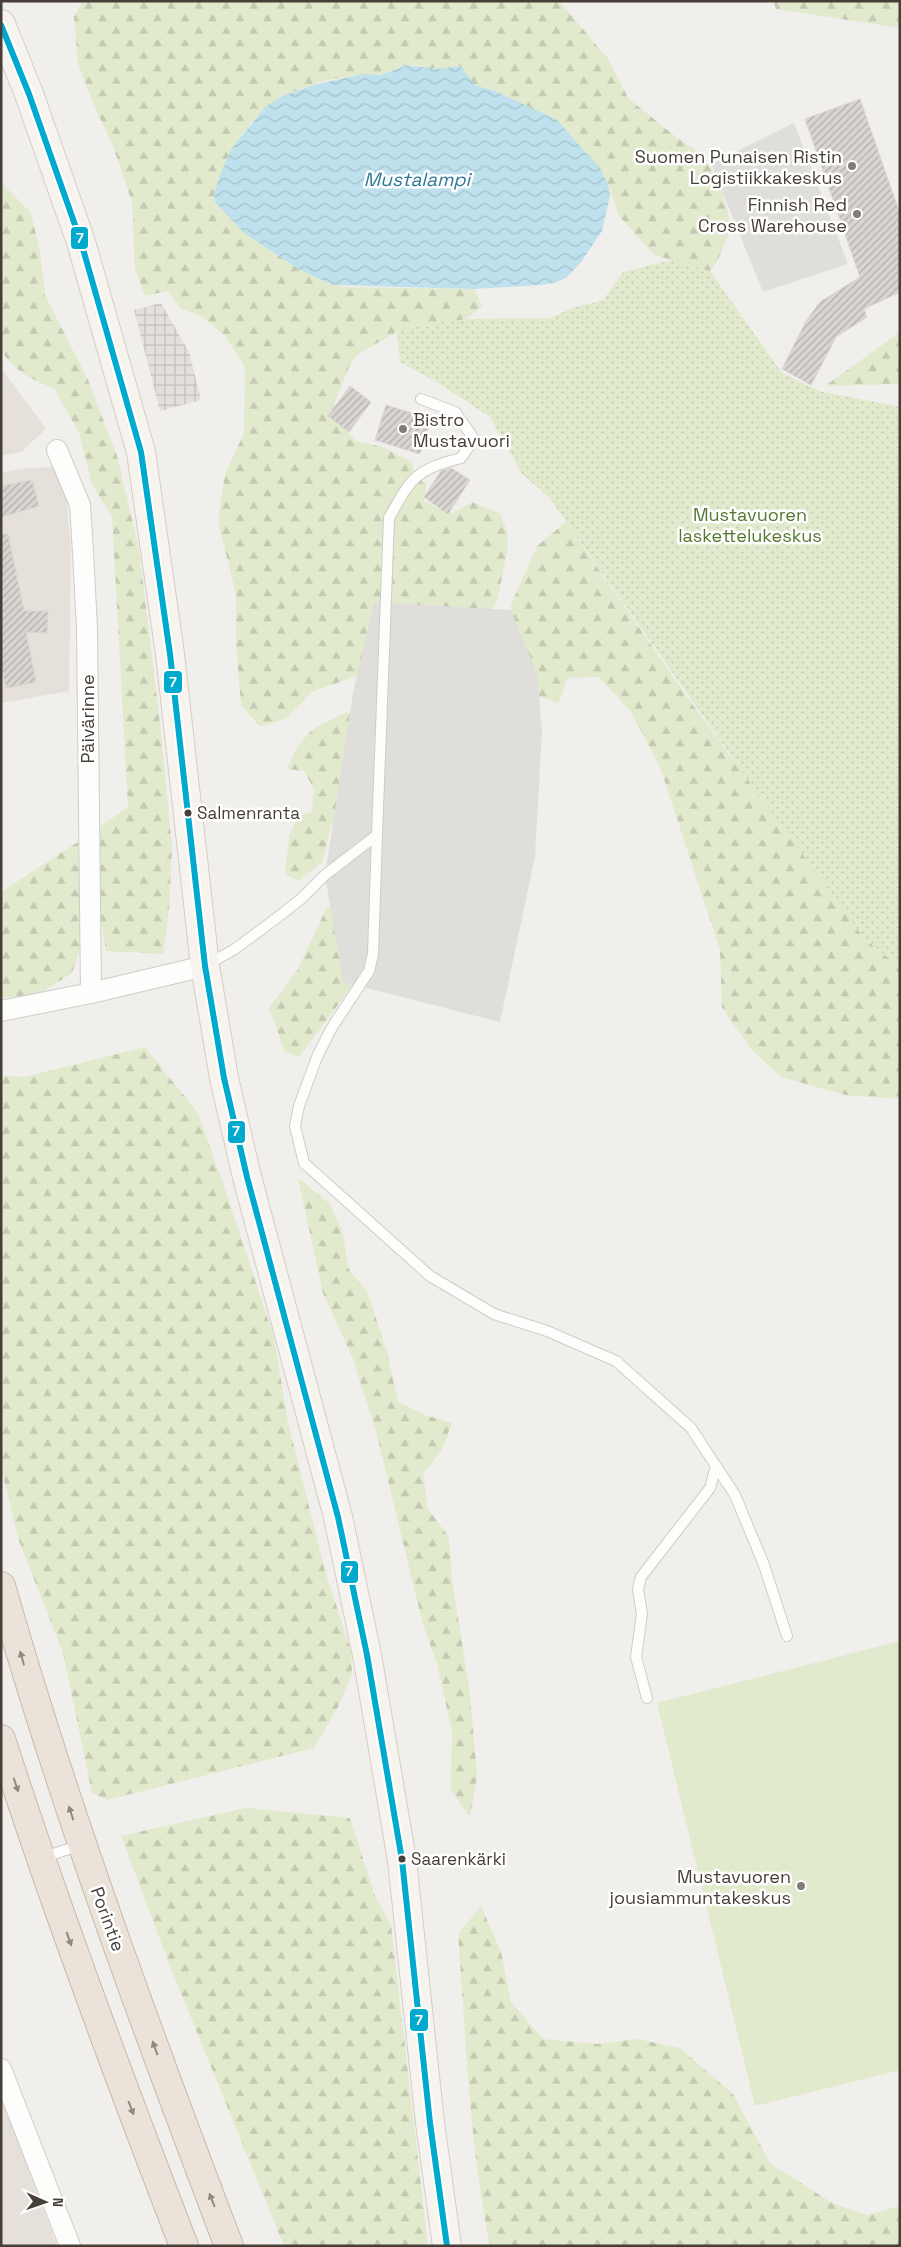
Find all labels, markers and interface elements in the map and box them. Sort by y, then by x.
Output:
place label: Suomen Punaisen Ristin Logistiikkakeskus [635,145,842,189]
marker: Suomen Punaisen Ristin Logistiikkakeskus [846,160,858,172]
water label: Mustalampi [364,167,472,192]
place label: Finnish Red Cross Warehouse [698,193,847,237]
marker: Finnish Red Cross Warehouse [851,208,863,220]
line badge: 7 [70,226,89,250]
text: 7 [76,229,84,247]
place label: Bistro Mustavuori [413,408,510,452]
marker: Bistro Mustavuori [397,423,409,435]
park label: Mustavuoren laskettelukeskus [678,503,822,547]
line badge: 7 [163,670,183,694]
text: 7 [169,673,177,691]
street label: Päivärinne [76,674,99,764]
place label: Salmenranta [197,802,300,824]
marker: Salmenranta [183,808,193,818]
line badge: 7 [227,1120,246,1144]
text: 7 [232,1122,240,1140]
line badge: 7 [340,1560,359,1584]
text: 7 [345,1562,353,1580]
one-way arrow [17,1650,25,1665]
one-way arrow [13,1778,20,1793]
one-way arrow [66,1805,74,1820]
place label: Saarenkärki [411,1848,506,1870]
marker: Saarenkärki [397,1854,407,1864]
place label: Mustavuoren jousiammuntakeskus [608,1865,791,1909]
marker: Mustavuoren jousiammuntakeskus [795,1880,807,1892]
street label: Porintie [86,1884,130,1954]
one-way arrow [65,1932,73,1947]
line badge: 7 [409,2008,429,2032]
text: 7 [415,2011,423,2029]
one-way arrow [151,2040,159,2055]
one-way arrow [127,2101,135,2116]
north arrow [20,2177,70,2227]
one-way arrow [208,2192,216,2207]
text: N [49,2197,67,2207]

